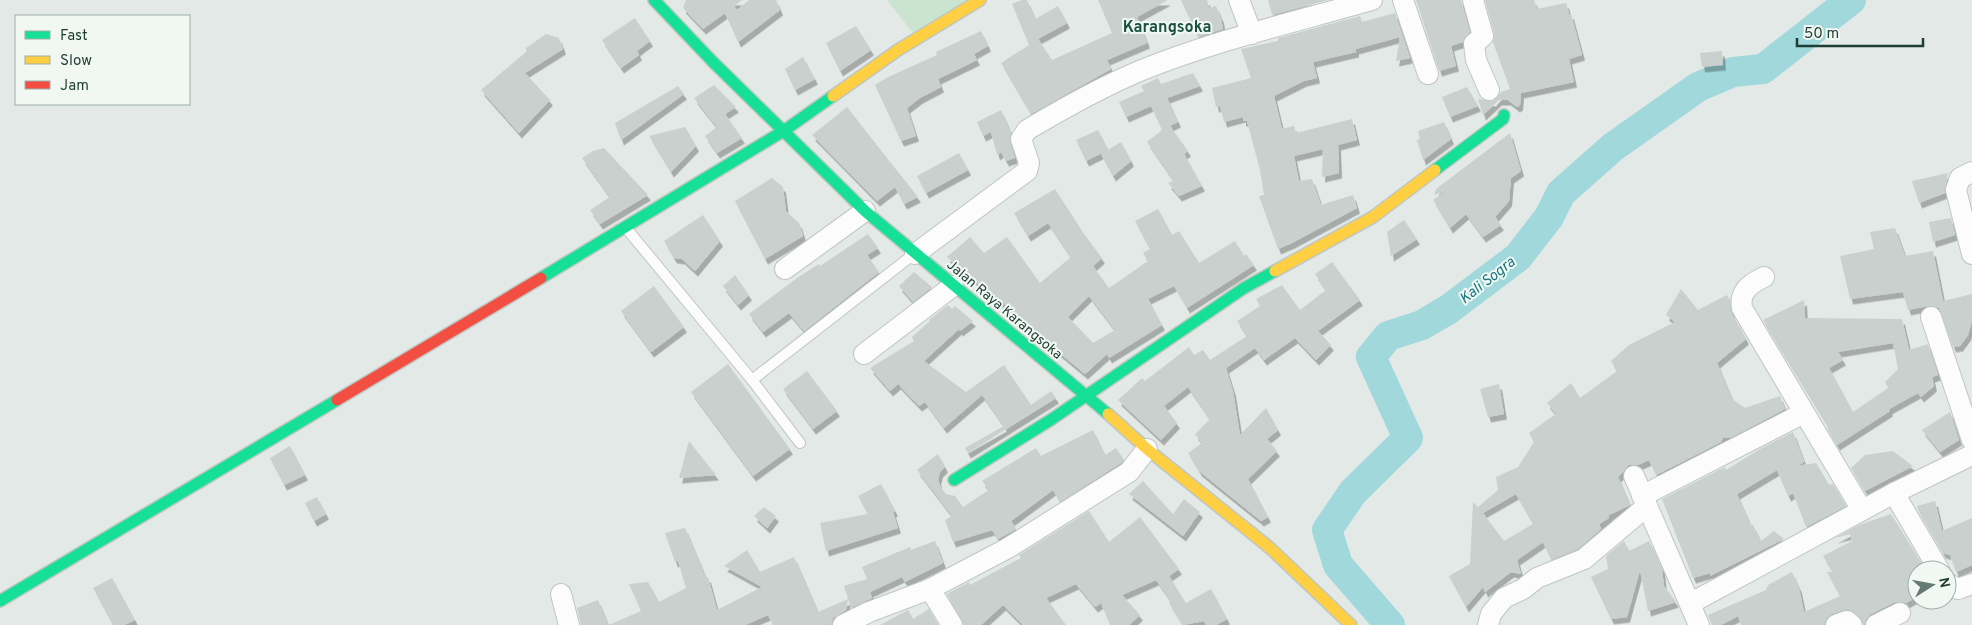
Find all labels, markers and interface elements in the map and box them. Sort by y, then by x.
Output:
legend [15,15,190,105]
scale bar [1797,15,1923,47]
district label: Karangsoka [1123,18,1211,38]
text: 50 m [1804,25,1839,44]
text: Fast [60,27,88,46]
text: Slow [60,52,92,71]
text: Jam [60,77,89,96]
water label: Kali Sogra [1456,253,1520,309]
street label: Jalan Raya Karangsoka [943,257,1065,363]
north arrow [1907,560,1957,610]
text: N [1934,576,1953,589]

